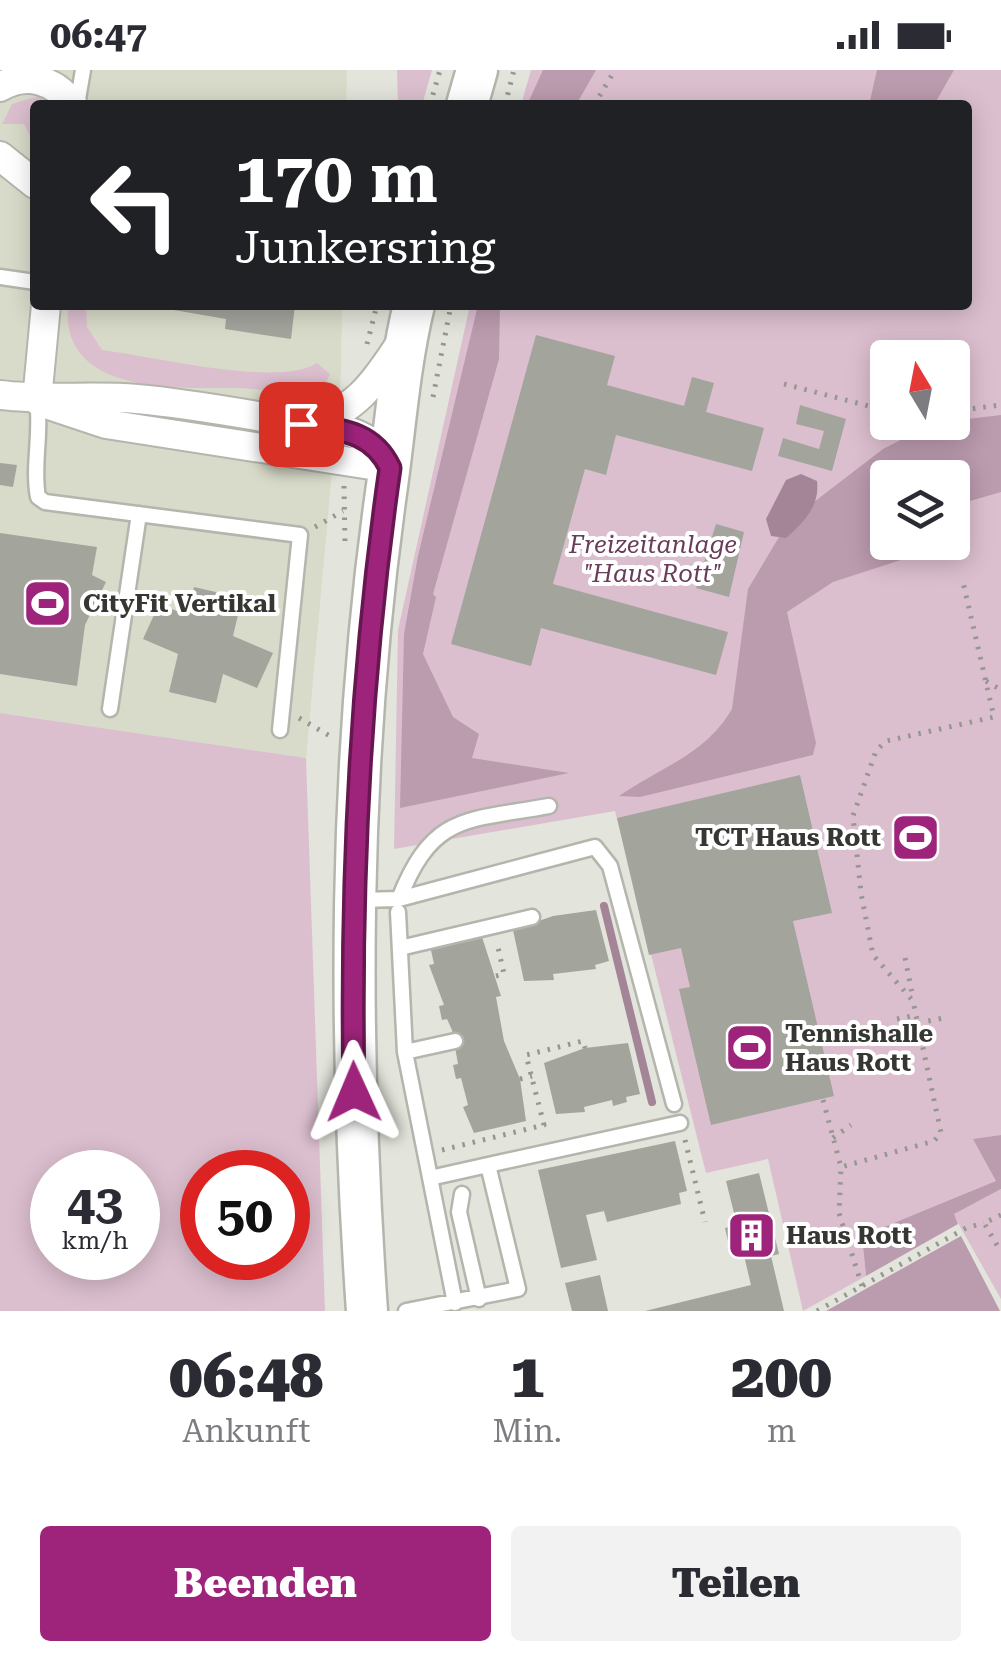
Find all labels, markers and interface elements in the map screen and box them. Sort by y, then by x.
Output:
text: 06:47 [50,13,147,57]
text: 170 m [235,137,438,219]
icon: left [70,140,200,270]
text: Junkersring [235,221,495,274]
north arrow [870,340,970,440]
map controls [870,340,970,560]
pin [259,382,344,467]
icon: arrive [274,397,329,452]
button: layers [870,460,970,560]
park label: Freizeitanlage "Haus Rott" [568,530,737,588]
sports icon: CityFit Vertikal [22,577,74,629]
place label: CityFit Vertikal [83,589,276,618]
sports icon: TCT Haus Rott [890,811,942,863]
place label: TCT Haus Rott [695,823,881,852]
place label: Tennishalle Haus Rott [785,1019,933,1077]
sports icon: Tennishalle Haus Rott [724,1021,776,1073]
position arrow [302,1040,406,1144]
speed limit sign: 50 [180,1150,310,1280]
text: 43 [67,1174,123,1232]
building icon: Haus Rott [725,1209,777,1261]
place label: Haus Rott [786,1221,912,1250]
text: km/h [62,1226,128,1255]
text: 06:48 [169,1341,323,1412]
text: 1 [510,1341,544,1412]
text: 200 [731,1341,832,1412]
text: Ankunft [182,1412,310,1450]
text: Min. [492,1412,562,1450]
text: m [767,1412,796,1450]
button: Beenden [40,1526,491,1641]
button: Teilen [511,1526,961,1641]

